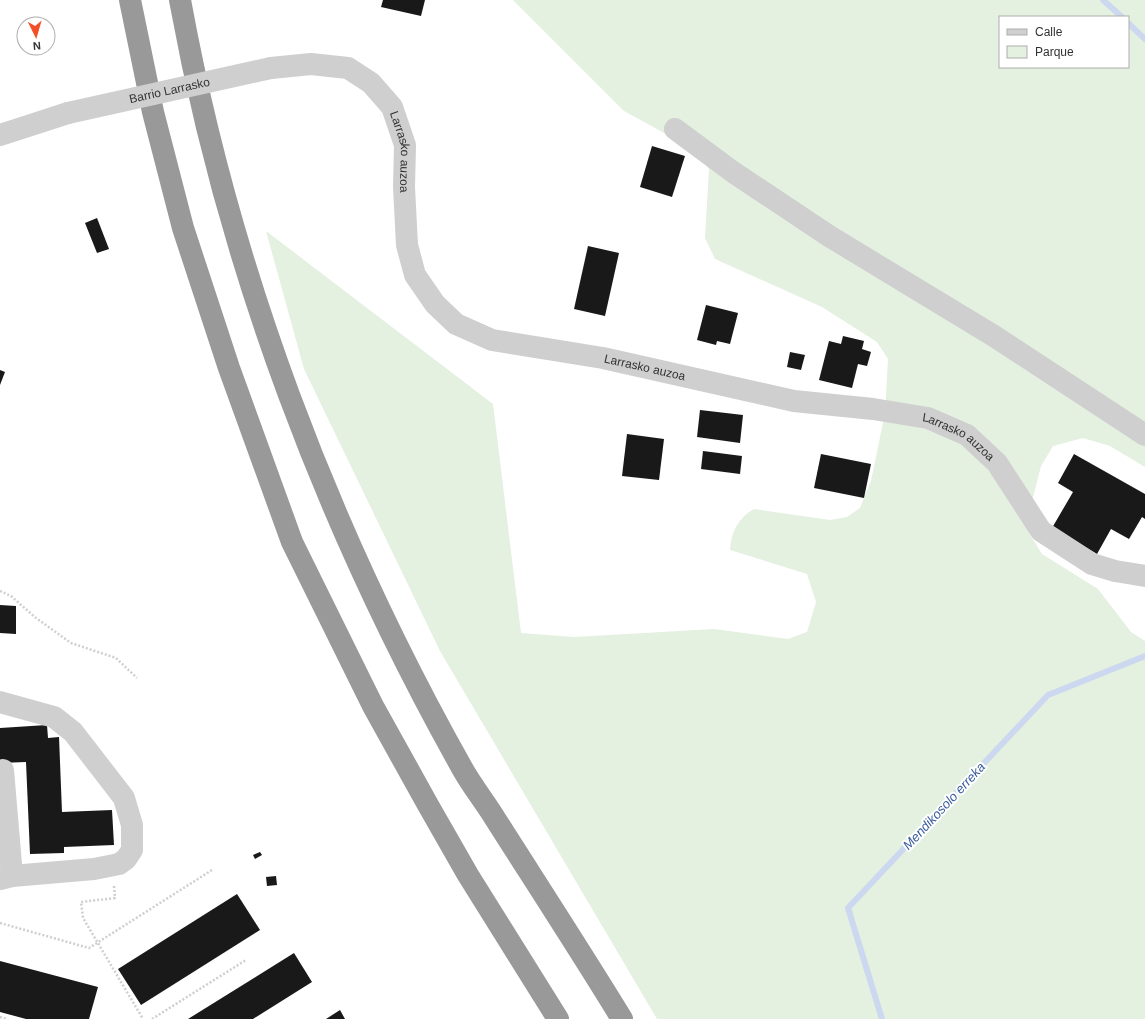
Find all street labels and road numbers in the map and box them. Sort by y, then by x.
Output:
street label: Barrio Larrasko [128,75,211,106]
street label: Larrasko auzoa [387,109,412,193]
street label: Larrasko auzoa [603,351,687,383]
street label: Larrasko auzoa [921,410,997,464]

